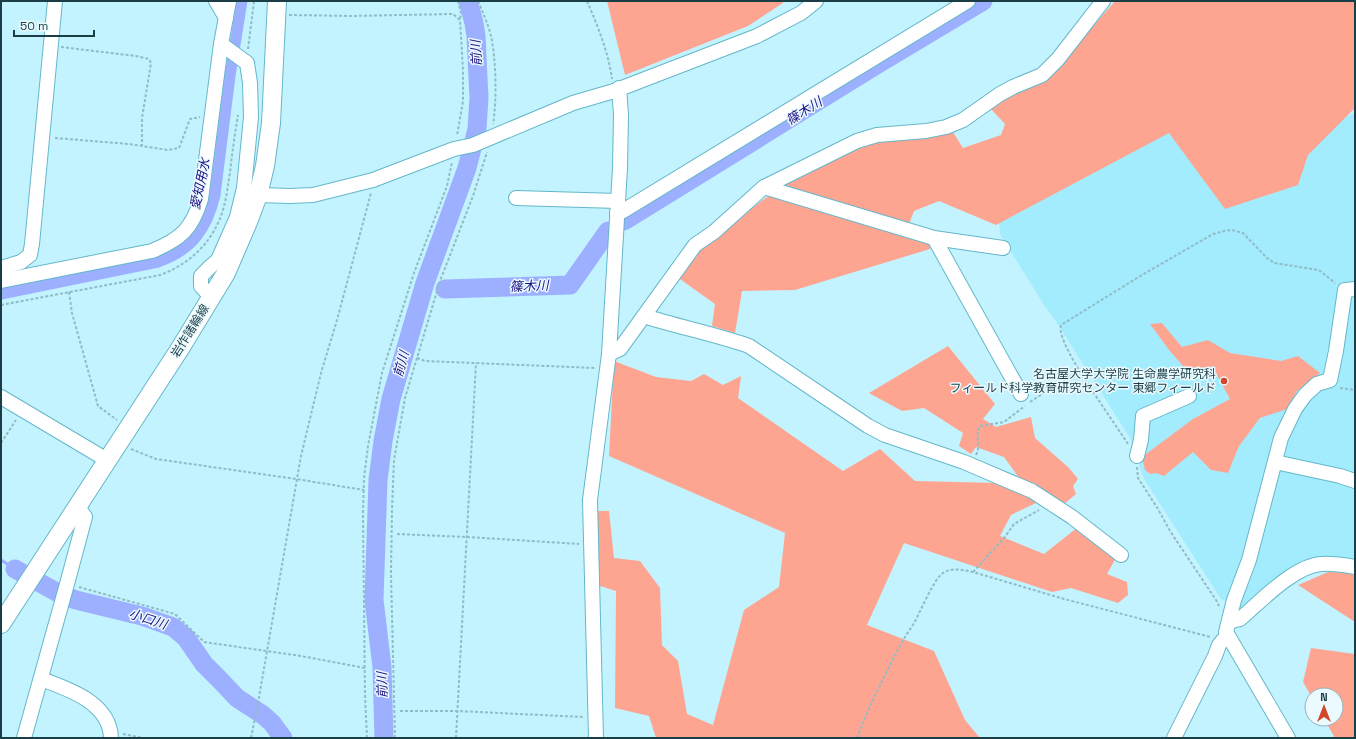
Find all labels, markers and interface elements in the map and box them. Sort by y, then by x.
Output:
scale bar [14,12,94,38]
text: 50 m [20,18,48,34]
water label: 前川 [467,38,485,66]
water label: 篠木川 [783,92,827,129]
water label: 愛知用水 [186,155,214,211]
water label: 篠木川 [509,277,551,295]
street label: 岩作諸輪線 [167,301,213,361]
water label: 前川 [389,347,413,379]
place label: 名古屋大学大学院 生命農学研究科 フィールド科学教育研究センター 東郷フィールド [949,366,1216,396]
marker: 名古屋大学大学院 生命農学研究科 フィールド科学教育研究センター 東郷フィールド [1219,376,1229,386]
water label: 小口川 [127,605,171,634]
water label: 前川 [373,670,391,698]
north arrow [1304,687,1344,727]
text: N [1320,690,1328,704]

